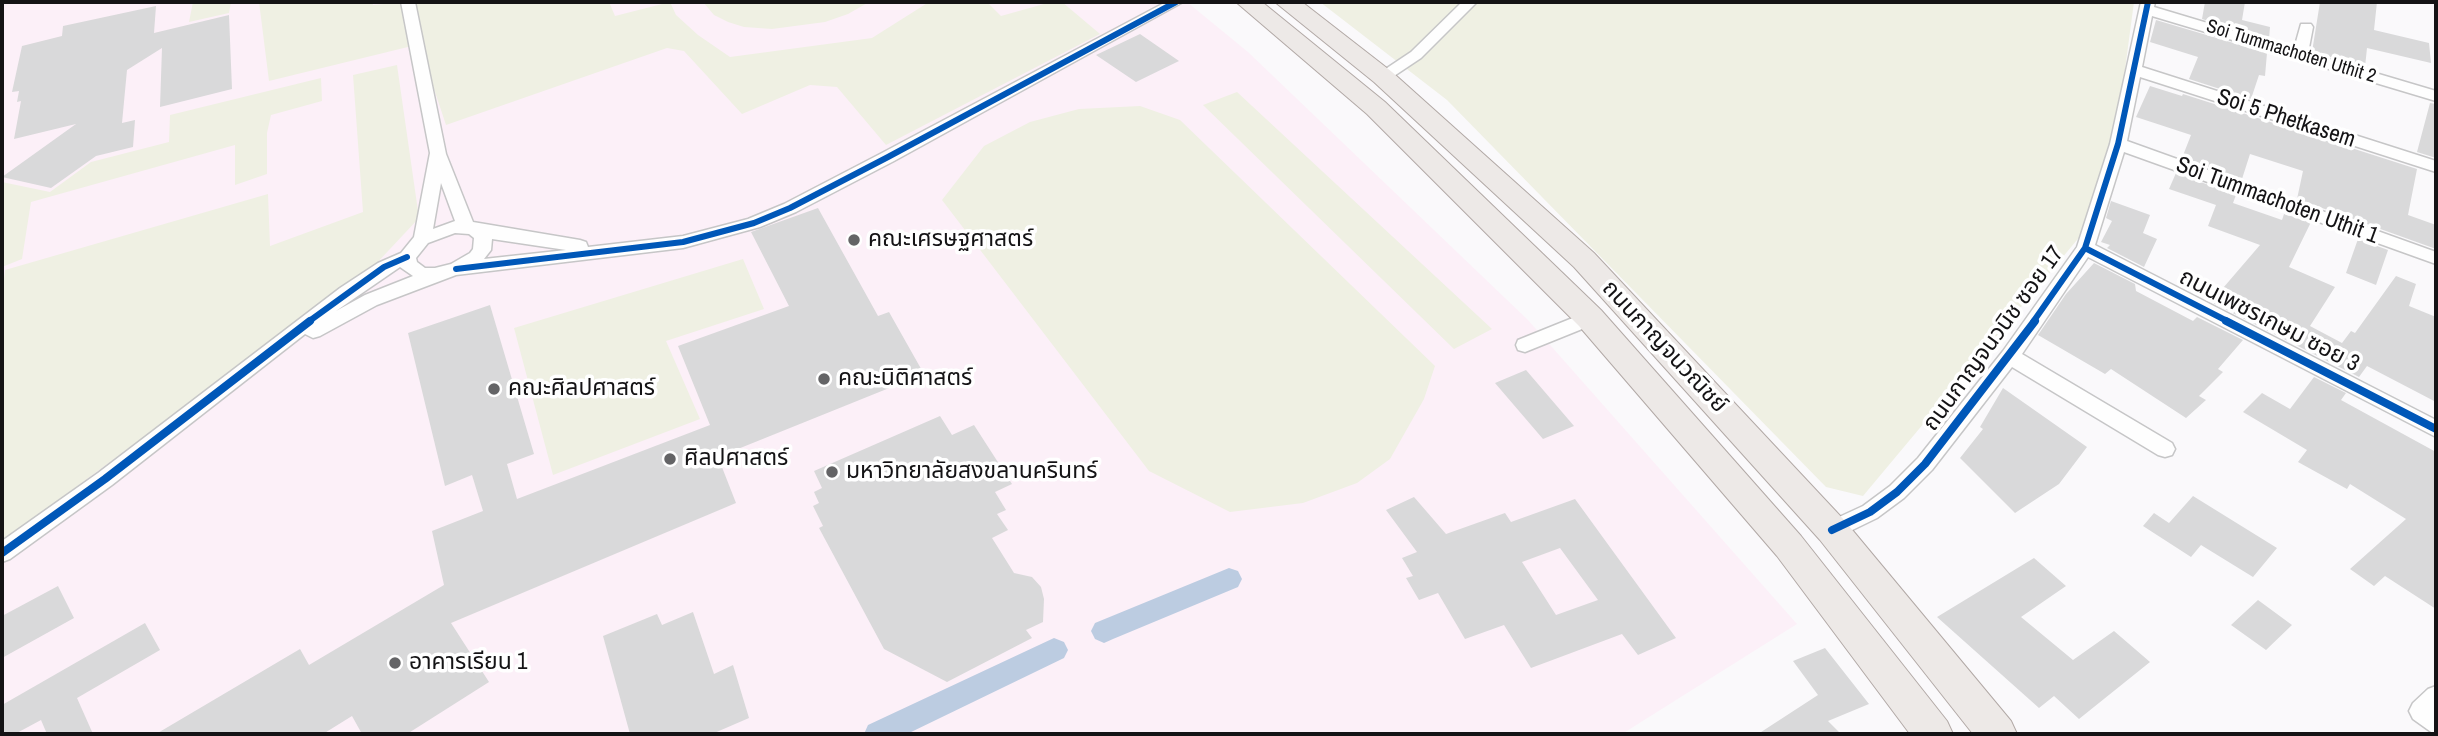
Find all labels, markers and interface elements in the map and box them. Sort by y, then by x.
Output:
street label: Soi Tummachoten Uthit 2 [2203,15,2379,89]
street label: Soi 5 Phetkasem [2213,84,2359,154]
street label: Soi Tummachoten Uthit 1 [2172,152,2382,250]
place label: คณะเศรษฐศาสตร์ [868,226,1033,254]
marker: คณะเศรษฐศาสตร์ [846,232,862,248]
street label: ถนนกาญจนวนิช ซอย 17 [1918,241,2070,437]
street label: ถนนเพชรเกษม ซอย 3 [2174,264,2364,378]
street label: ถนนกาญจนวณิชย์ [1596,275,1732,419]
place label: คณะนิติศาสตร์ [838,365,972,393]
marker: คณะนิติศาสตร์ [816,371,832,387]
place label: คณะศิลปศาสตร์ [508,375,655,403]
marker: คณะศิลปศาสตร์ [486,381,502,397]
place label: ศิลปศาสตร์ [684,445,788,473]
marker: ศิลปศาสตร์ [662,451,678,467]
place label: มหาวิทยาลัยสงขลานครินทร์ [846,458,1097,486]
marker: มหาวิทยาลัยสงขลานครินทร์ [824,464,840,480]
place label: อาคารเรียน 1 [409,649,527,677]
marker: อาคารเรียน 1 [387,655,403,671]

